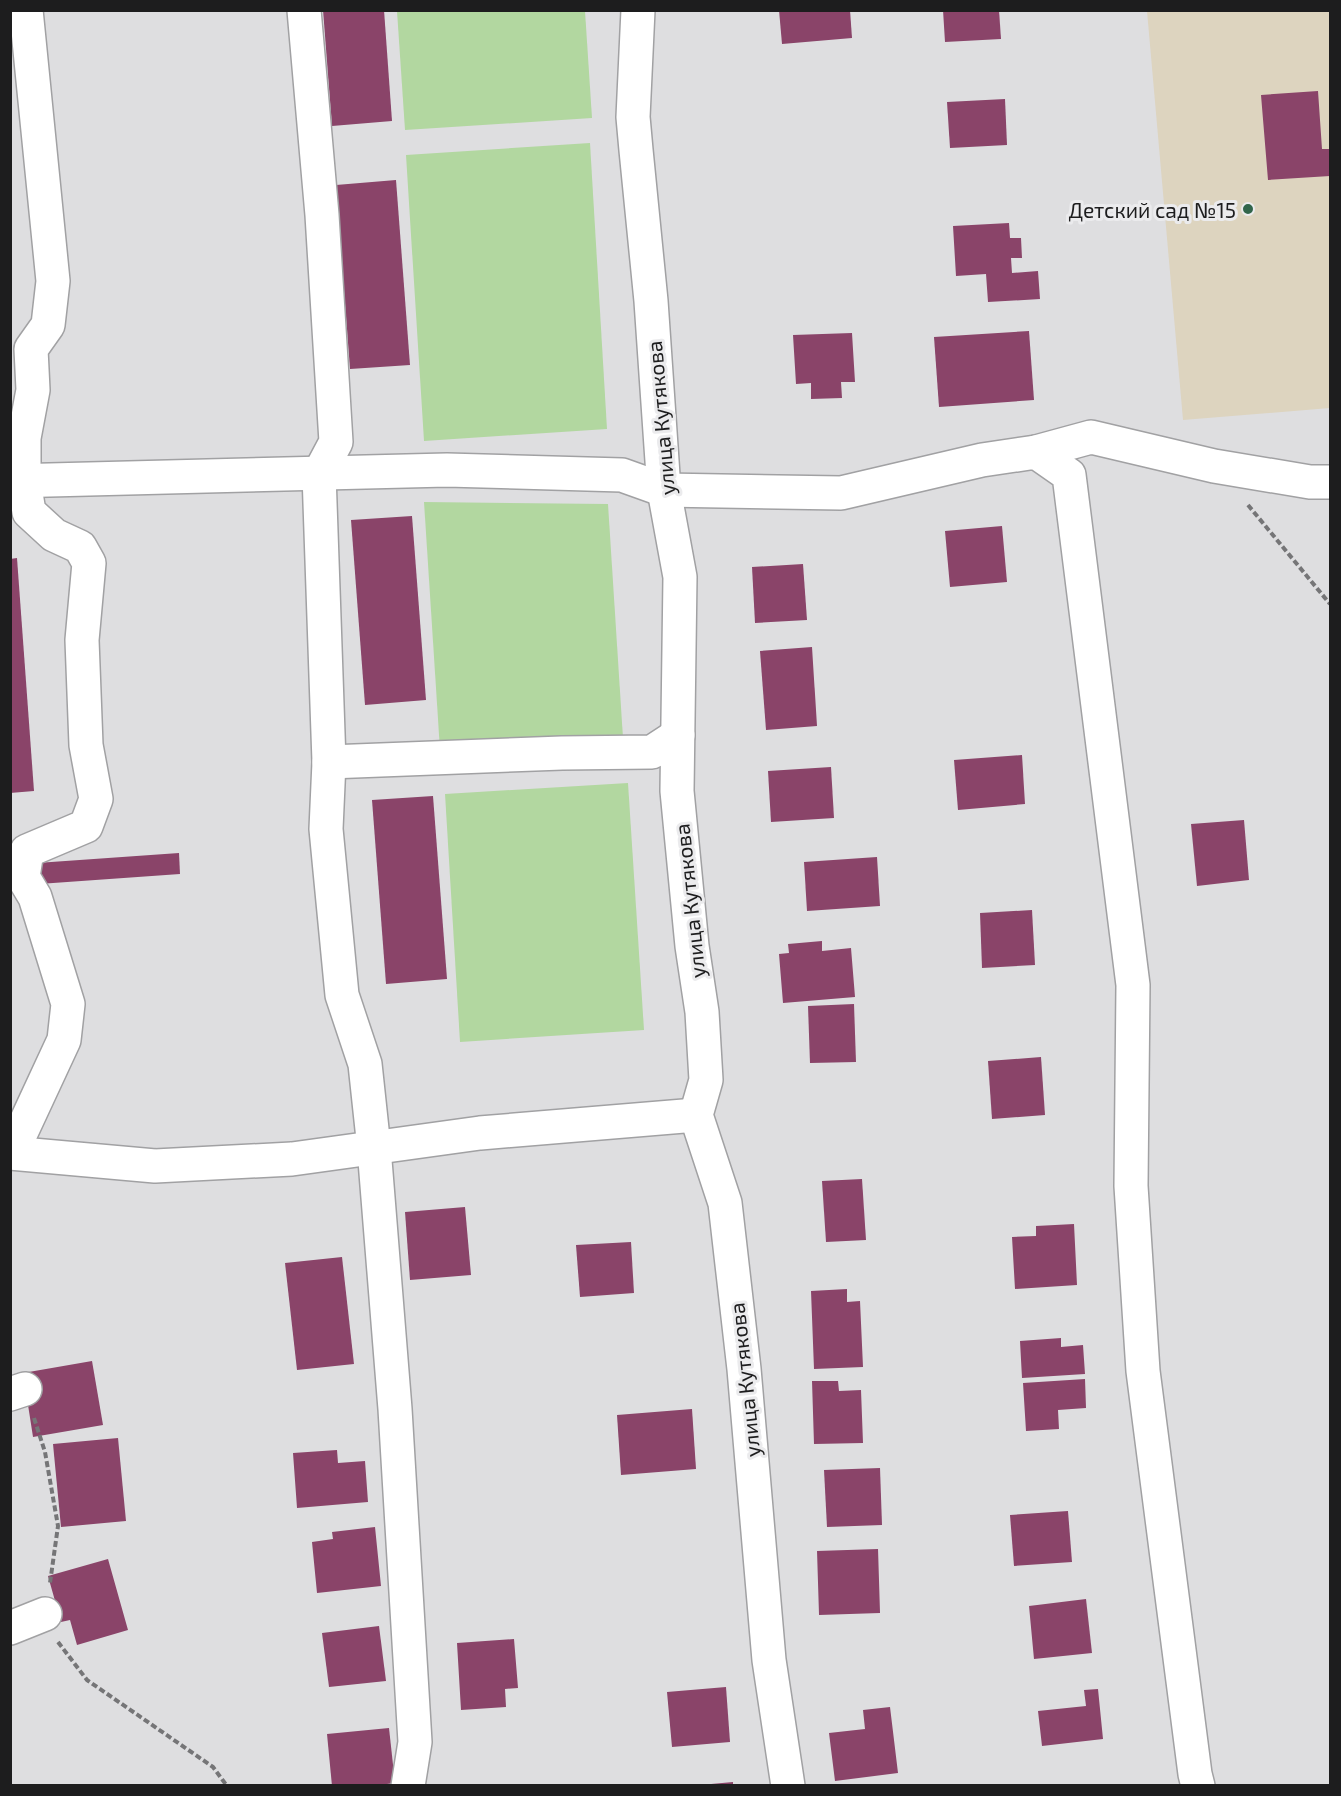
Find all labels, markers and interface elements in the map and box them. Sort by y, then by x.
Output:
place label: Детский сад №15 [1069,197,1236,222]
marker: Детский сад №15 [1241,202,1255,216]
street label: улица Кутякова [641,340,680,496]
street label: улица Кутякова [668,823,711,979]
street label: улица Кутякова [723,1302,766,1458]

